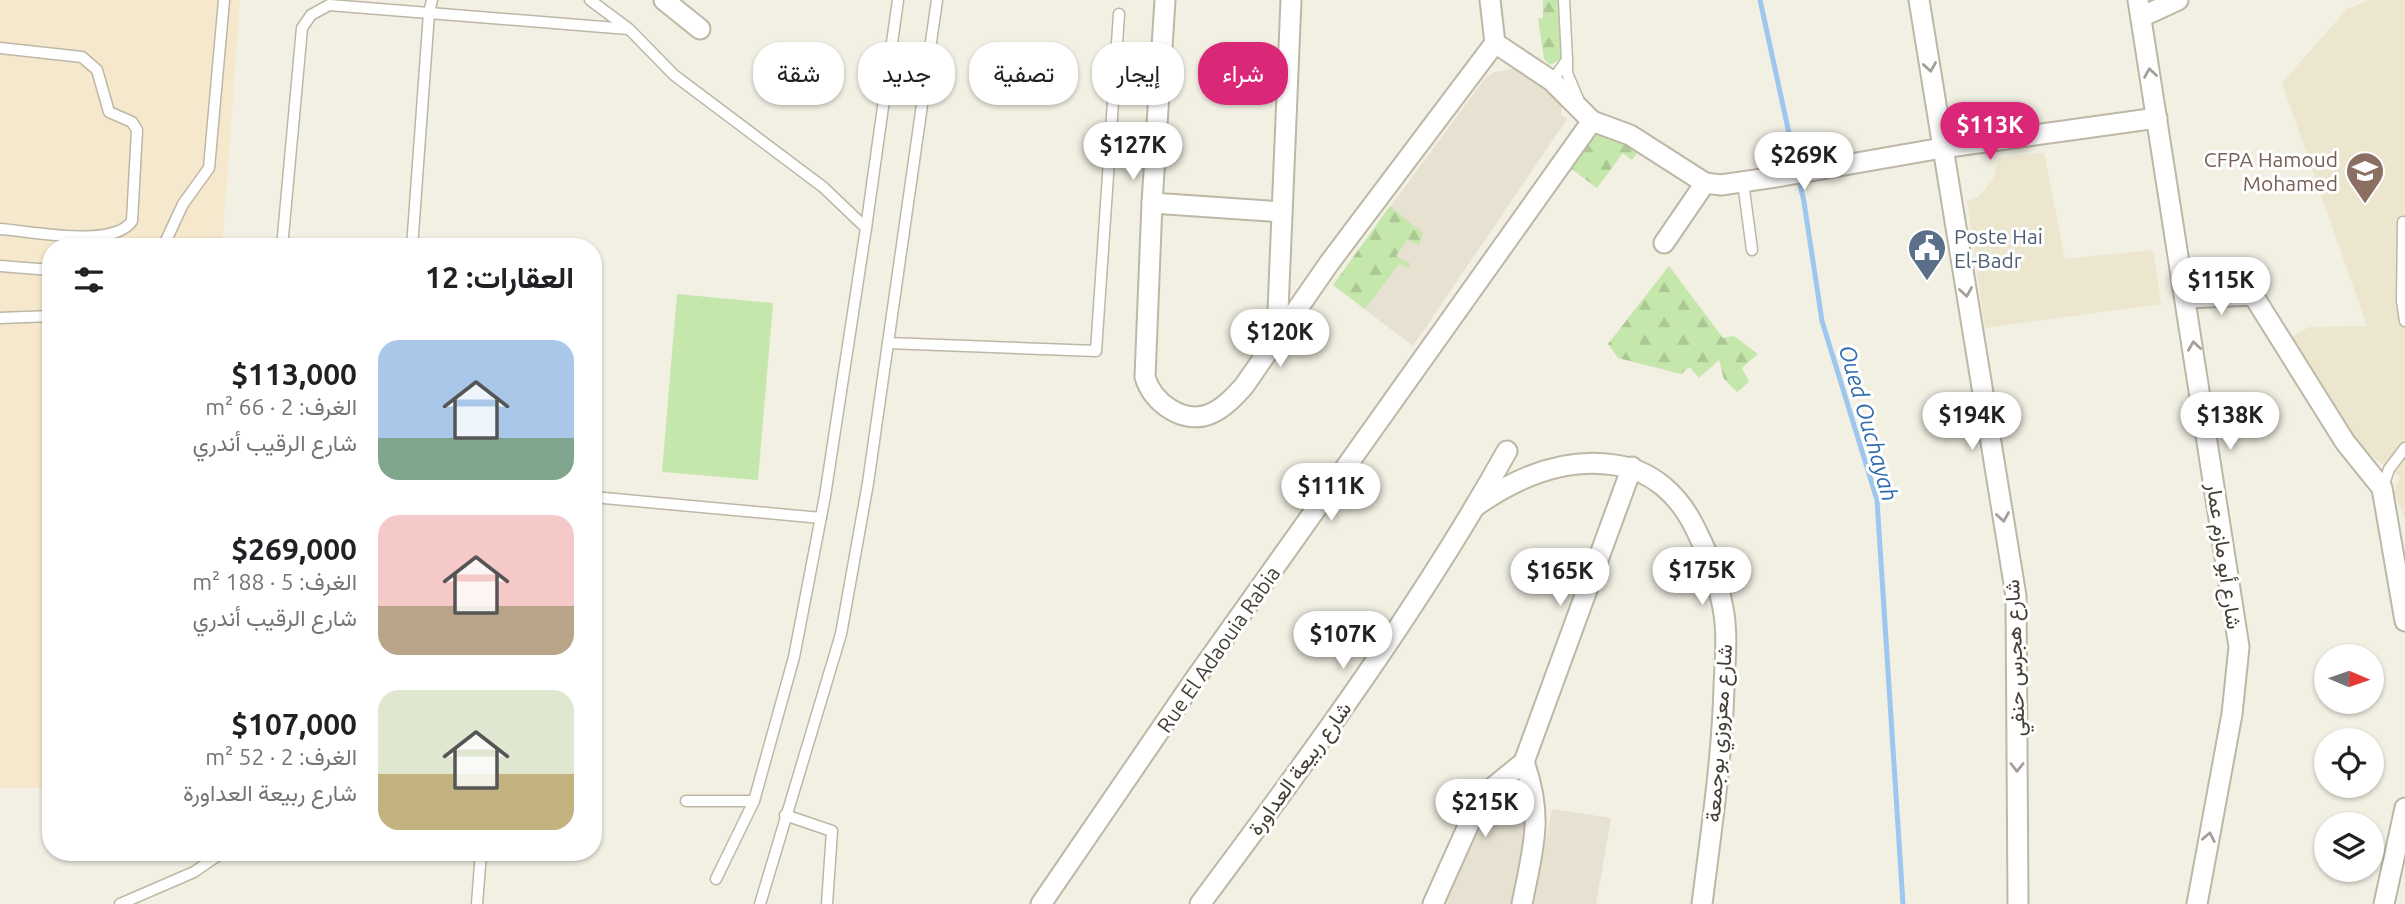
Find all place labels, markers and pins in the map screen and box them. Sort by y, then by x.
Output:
pin: $113K [1941,102,2039,162]
pin: $127K [1084,122,1182,182]
pin: $269K [1755,132,1853,192]
place label: CFPA Hamoud Mohamed [2204,147,2338,195]
school or university icon: CFPA Hamoud Mohamed [2344,150,2386,205]
place label: Poste Hai El-Badr [1954,224,2043,272]
public building icon: Poste Hai El-Badr [1906,227,1948,282]
pin: $115K [2172,258,2270,317]
pin: $120K [1231,310,1329,369]
pin: $194K [1923,392,2021,452]
pin: $138K [2181,392,2279,452]
pin: $111K [1282,463,1380,523]
pin: $165K [1511,548,1609,608]
pin: $175K [1653,548,1751,607]
pin: $107K [1294,612,1392,671]
pin: $215K [1436,780,1534,839]

